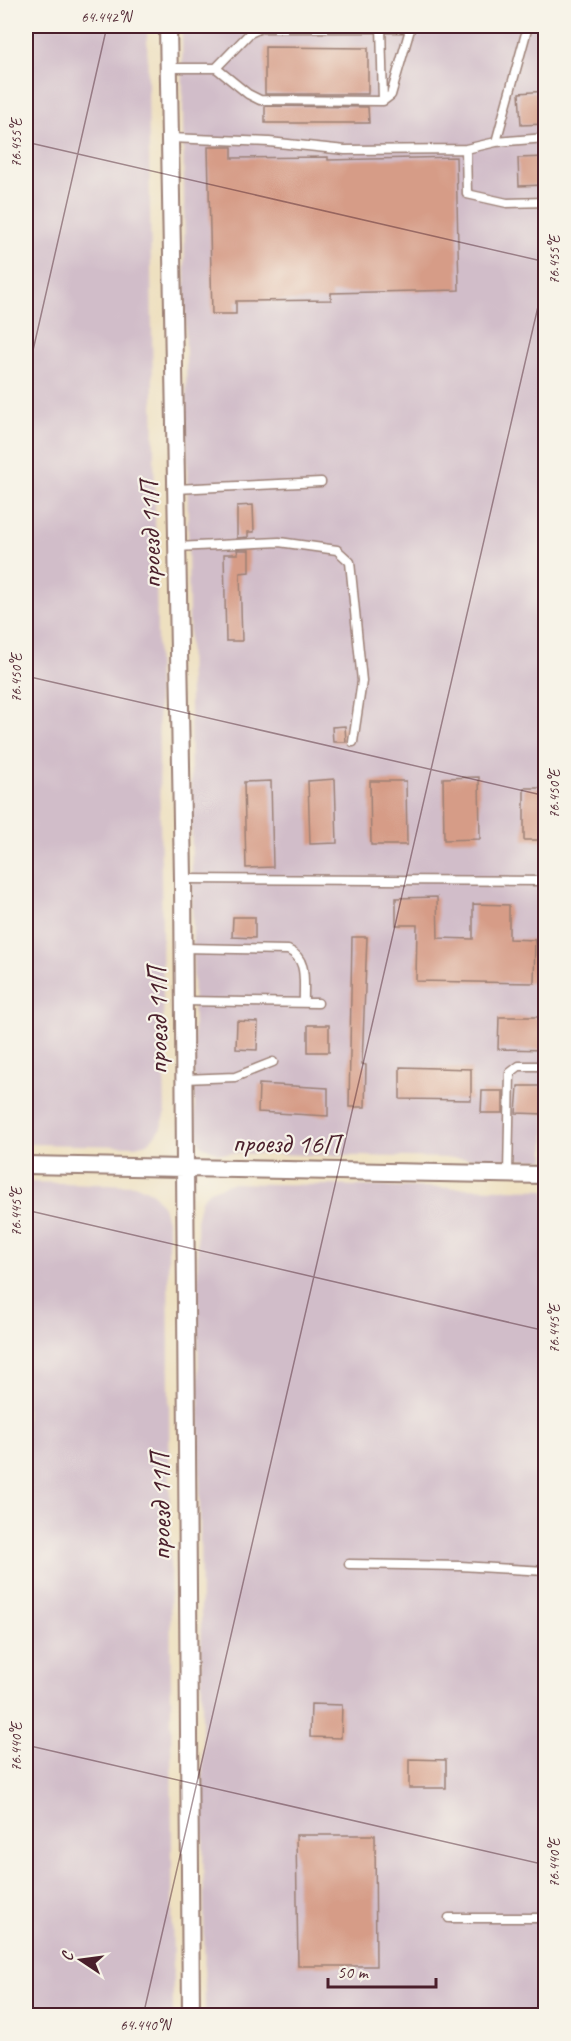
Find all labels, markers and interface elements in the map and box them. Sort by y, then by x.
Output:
text: 64.442°N [81,8,134,27]
text: 76.455°E [7,116,26,167]
text: 76.455°E [545,233,564,284]
street label: проезд 11П [131,476,168,589]
text: 76.450°E [7,651,26,702]
text: 76.450°E [545,767,564,818]
street label: проезд 11П [140,962,175,1075]
street label: проезд 16П [232,1125,345,1162]
text: 76.445°E [7,1185,26,1236]
text: 76.445°E [545,1302,564,1353]
street label: проезд 11П [143,1448,178,1561]
text: 76.440°E [7,1720,26,1771]
text: 76.440°E [545,1836,564,1887]
north arrow [51,1930,111,1990]
text: С [57,1949,78,1963]
scale bar [328,1951,436,1989]
text: 50 m [337,1961,370,1983]
text: 64.440°N [120,2016,173,2035]

